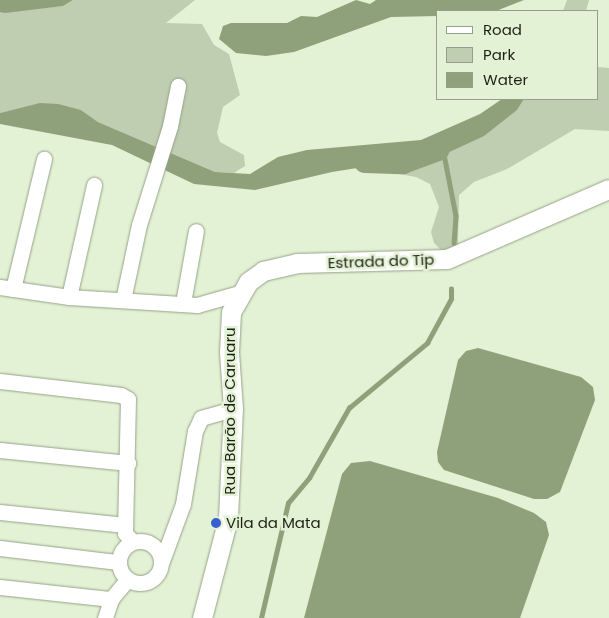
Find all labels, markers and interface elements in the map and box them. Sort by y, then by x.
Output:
legend [436,10,599,100]
text: Road [483,19,522,40]
text: Park [483,44,515,65]
text: Water [483,69,528,90]
street label: Estrada do Tip [327,250,435,272]
street label: Rua Barão de Caruaru [221,327,239,495]
place label: Vila da Mata [226,514,321,532]
marker: Vila da Mata [210,517,222,529]

